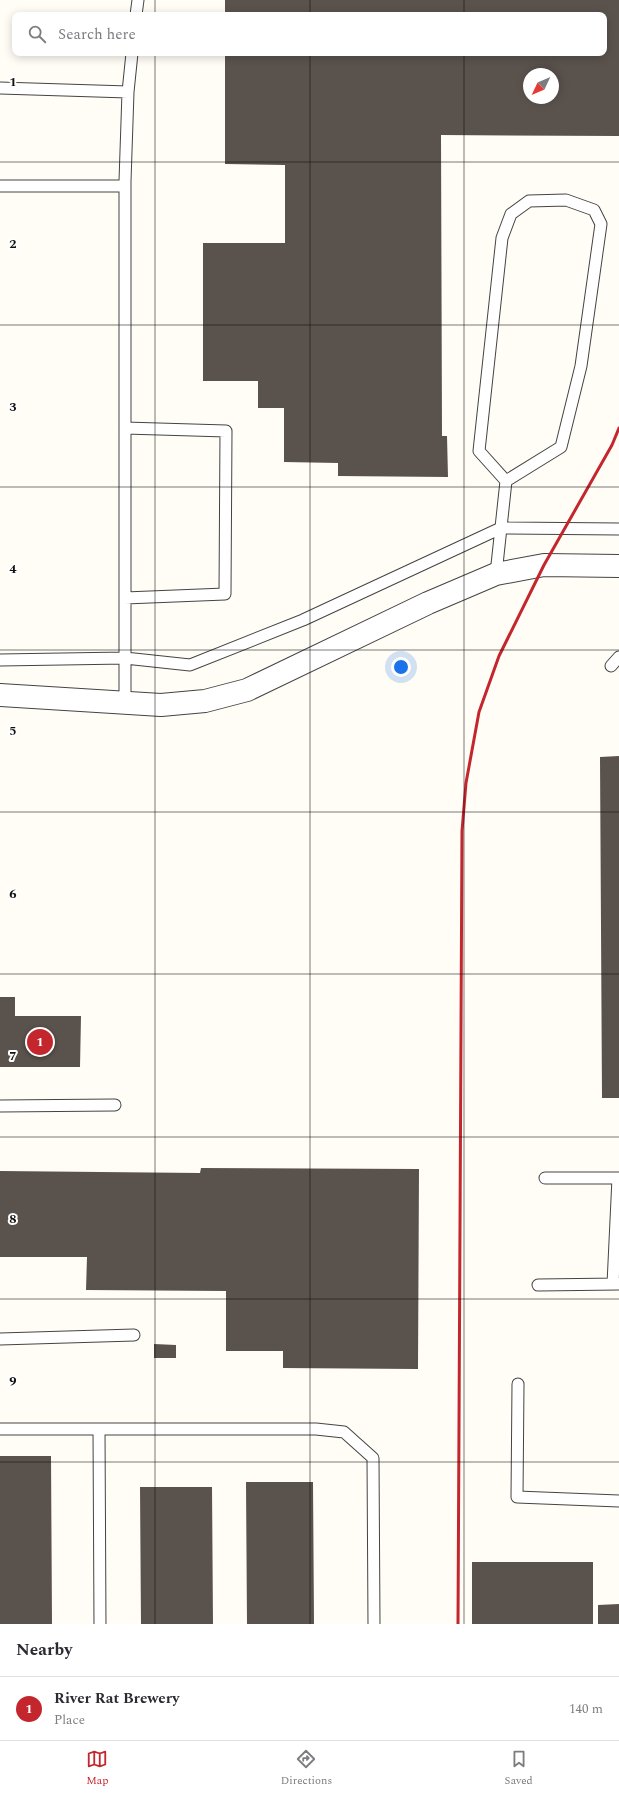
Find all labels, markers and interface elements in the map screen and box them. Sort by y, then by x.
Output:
search box [12,12,607,56]
icon: search [26,23,48,45]
text: Search here [58,23,136,46]
north arrow [523,68,559,104]
text: 1 [9,72,17,92]
text: 2 [9,234,17,254]
text: 3 [9,397,17,417]
text: 4 [9,559,17,579]
your location [391,657,411,677]
text: 5 [9,721,17,741]
text: 6 [9,884,17,904]
pin: 1 [27,1027,53,1057]
text: 7 [9,1046,17,1066]
text: 8 [9,1209,17,1229]
text: 9 [9,1371,17,1391]
text: Nearby [16,1637,72,1663]
text: River Rat Brewery [54,1687,179,1710]
text: 1 [25,1699,33,1719]
text: 140 m [569,1699,603,1719]
text: Place [54,1710,85,1730]
tab: Map [86,1748,108,1789]
tab: Directions [281,1748,332,1789]
tab: Saved [505,1748,533,1789]

